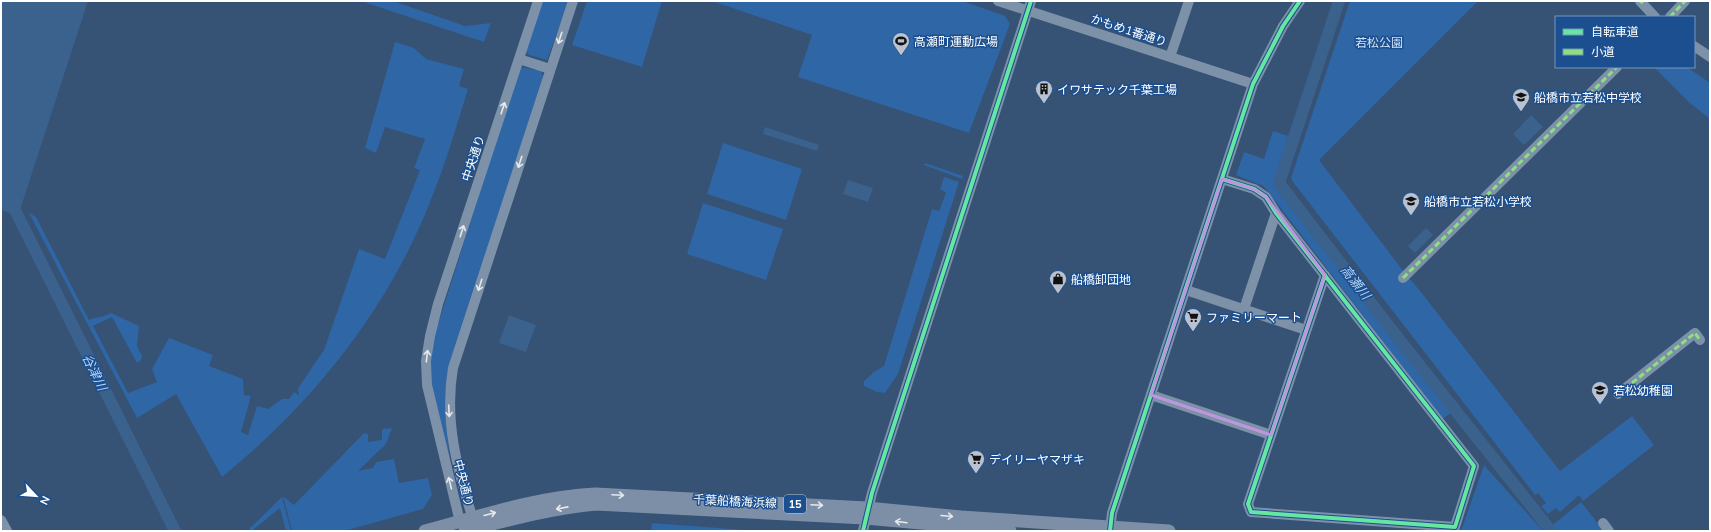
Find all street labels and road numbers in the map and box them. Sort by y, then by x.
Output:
street label: かもめ1番通り [1089,11,1169,49]
street label: 中央通り [458,133,488,183]
street label: 中央通り [451,458,477,508]
street label: 千葉船橋海浜線 [693,491,777,511]
road number: 15 [784,495,806,513]

